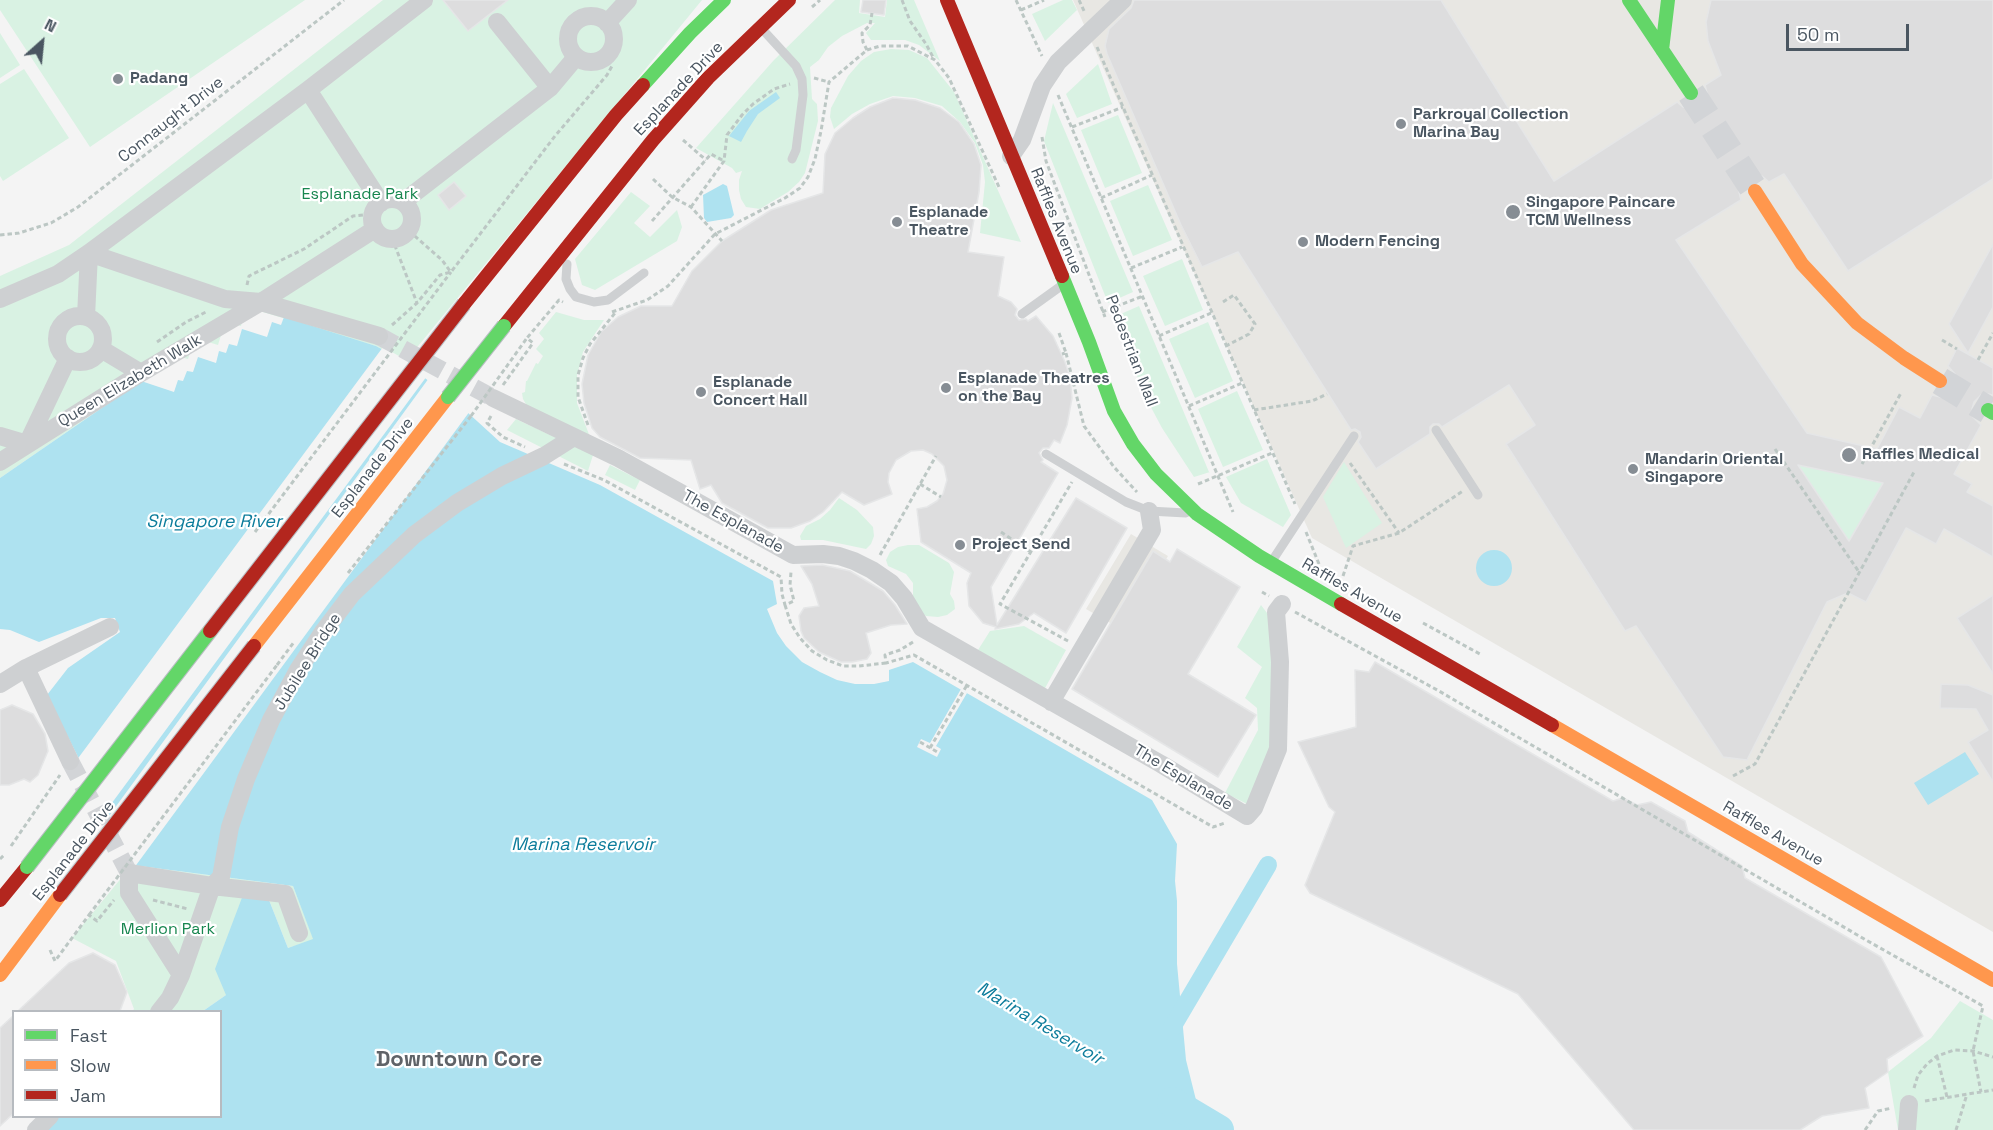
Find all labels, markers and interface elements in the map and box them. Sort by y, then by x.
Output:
north arrow [12,12,72,72]
scale bar [1789,12,1912,50]
text: N [41,14,60,37]
text: 50 m [1797,23,1839,46]
street label: Esplanade Drive [630,38,728,140]
place label: Padang [130,69,188,89]
marker: Padang [111,72,125,86]
street label: Connaught Drive [115,73,227,167]
place label: Parkroyal Collection Marina Bay [1413,105,1569,143]
marker: Parkroyal Collection Marina Bay [1394,117,1408,131]
street label: Raffles Avenue [1026,165,1086,277]
park label: Esplanade Park [302,185,418,205]
place label: Singapore Paincare TCM Wellness [1526,193,1675,231]
place label: Esplanade Theatre [909,203,988,241]
marker: Singapore Paincare TCM Wellness [1504,203,1522,221]
marker: Esplanade Theatre [890,215,904,229]
place label: Modern Fencing [1315,232,1440,252]
marker: Modern Fencing [1296,235,1310,249]
street label: Pedestrian Mall [1101,292,1161,410]
street label: Queen Elizabeth Walk [55,331,205,431]
place label: Esplanade Theatres on the Bay [958,369,1110,407]
place label: Esplanade Concert Hall [713,373,808,411]
marker: Esplanade Theatres on the Bay [939,381,953,395]
marker: Esplanade Concert Hall [694,385,708,399]
street label: Esplanade Drive [328,414,418,522]
place label: Raffles Medical [1862,445,1979,465]
marker: Raffles Medical [1840,446,1858,464]
place label: Mandarin Oriental Singapore [1645,450,1783,488]
marker: Mandarin Oriental Singapore [1626,462,1640,476]
street label: The Esplanade [679,486,787,558]
water label: Singapore River [146,511,282,533]
place label: Project Send [972,535,1070,555]
marker: Project Send [953,538,967,552]
street label: Raffles Avenue [1298,554,1406,628]
street label: Jubilee Bridge [271,610,345,714]
street label: The Esplanade [1130,741,1236,815]
street label: Esplanade Drive [29,797,119,905]
street label: Raffles Avenue [1719,797,1827,871]
water label: Marina Reservoir [511,834,655,856]
park label: Merlion Park [121,920,215,940]
water label: Marina Reservoir [973,978,1107,1070]
legend [12,1010,222,1118]
text: Fast [70,1024,107,1047]
district label: Downtown Core [376,1047,542,1073]
text: Slow [70,1054,111,1077]
text: Jam [70,1084,106,1107]

